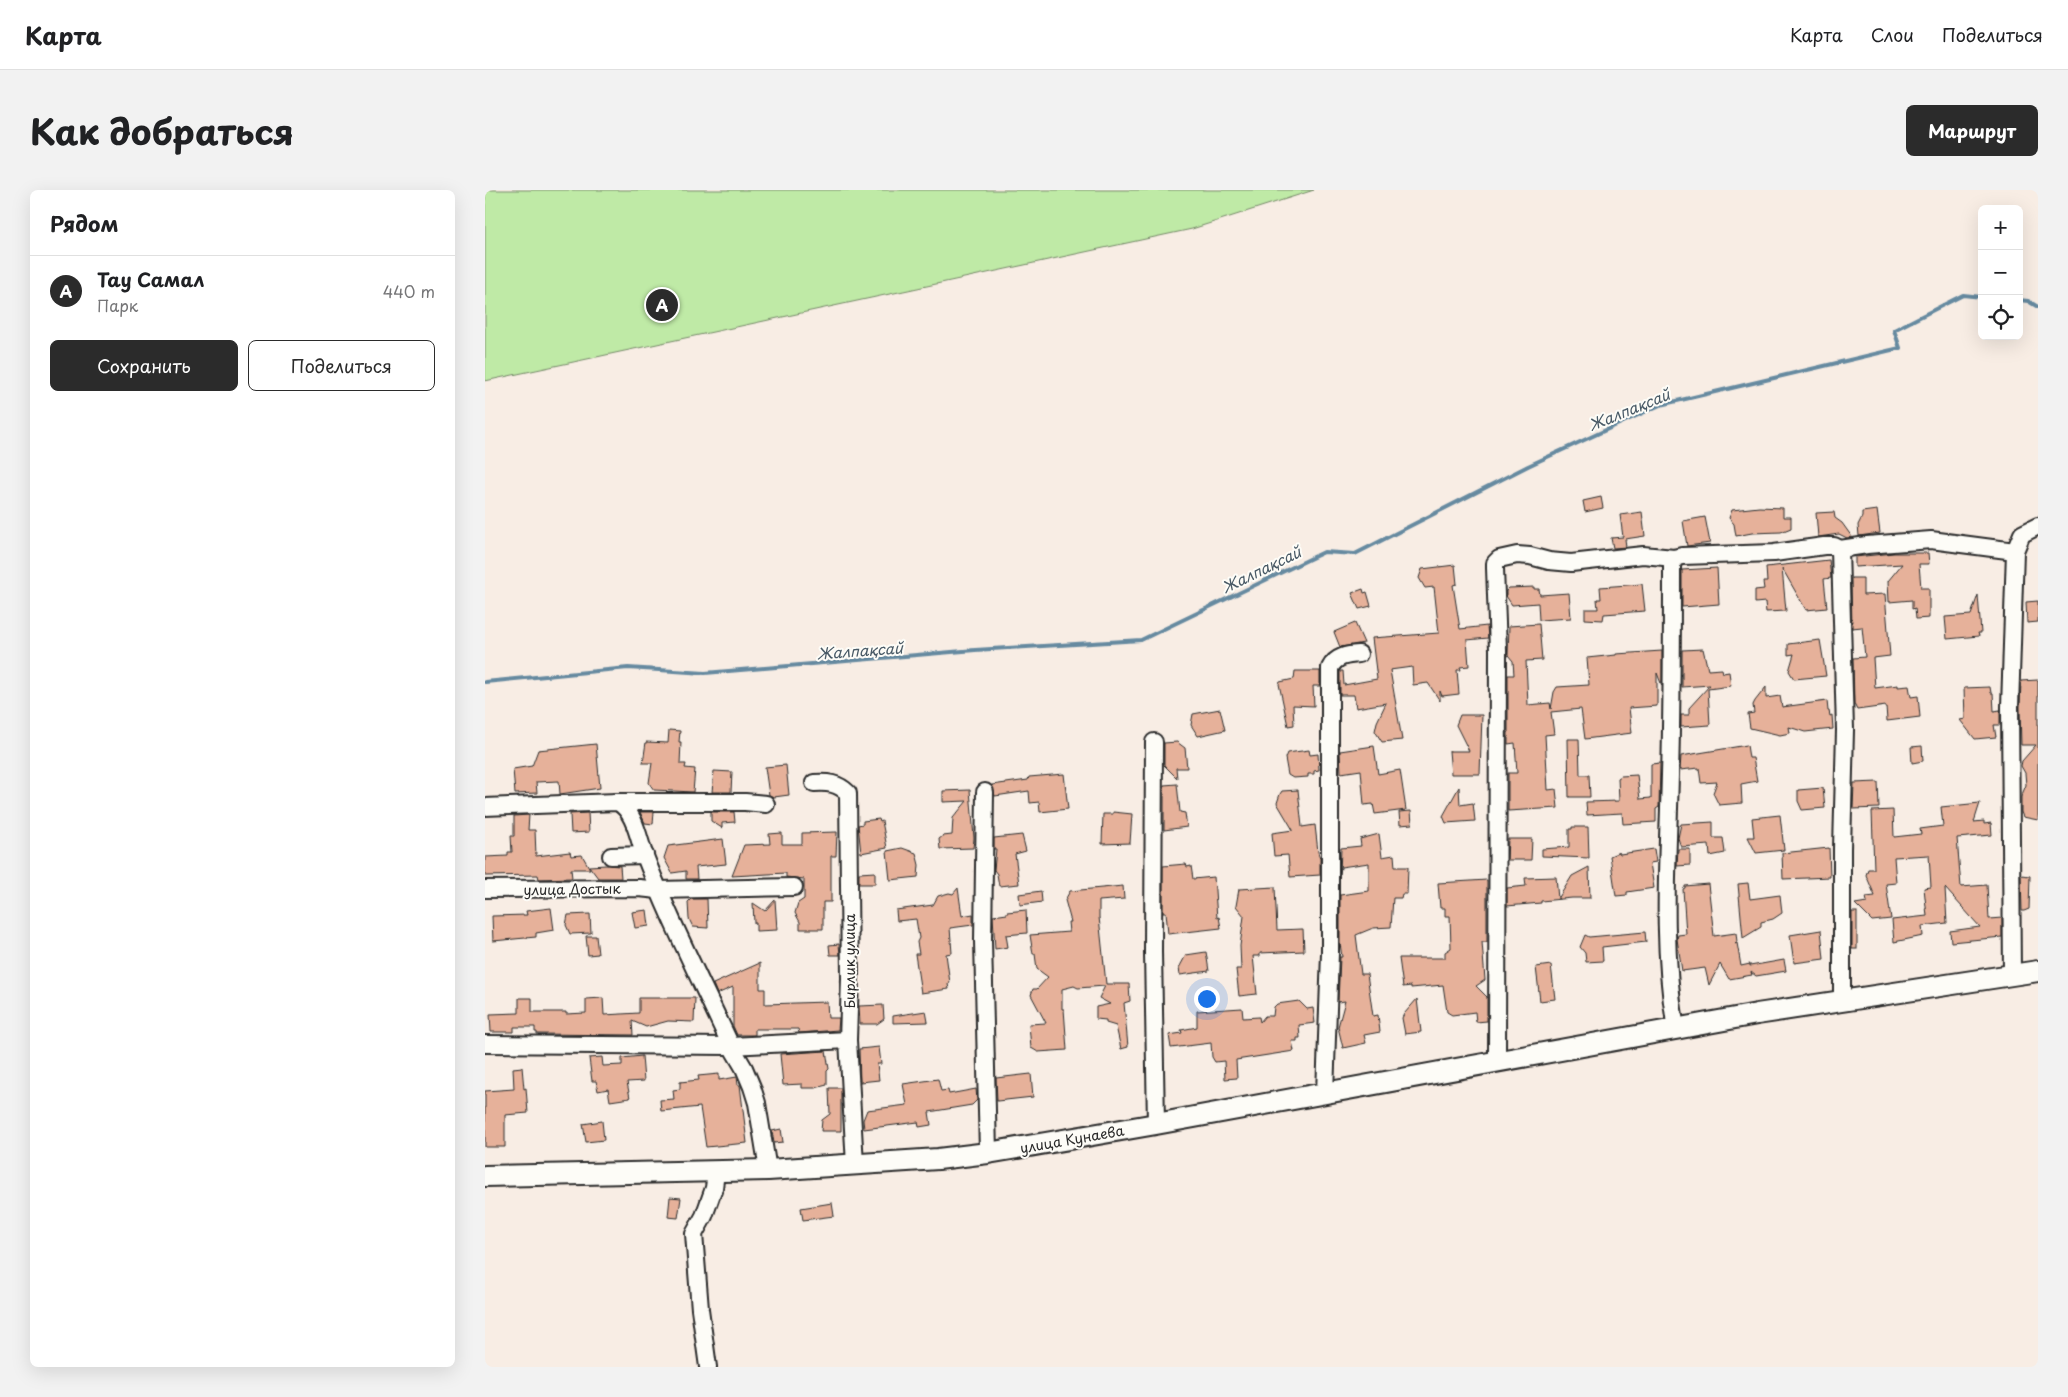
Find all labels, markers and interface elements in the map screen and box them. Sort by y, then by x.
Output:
text: Карта [25,17,102,53]
text: Карта [1790,21,1843,48]
text: Слои [1871,21,1914,48]
text: Поделиться [1942,21,2043,48]
text: Как добраться [30,104,294,157]
button: Маршрут [1906,105,2038,156]
map controls [1978,205,2023,340]
button: + [1978,205,2023,250]
text: Рядом [50,207,118,239]
button: − [1978,250,2023,295]
text: Тау Самал [97,265,204,293]
text: A [60,279,72,303]
text: 440 m [383,279,435,303]
pin: A [646,286,678,324]
text: Парк [97,293,138,317]
button: locate [1978,295,2023,340]
button: Сохранить [50,340,238,391]
button: Поделиться [248,340,435,391]
water label: Жалпақсай [1585,382,1675,436]
water label: Жалпақсай [1218,539,1306,598]
water label: Жалпақсай [817,635,906,664]
street label: улица Достык [523,878,621,900]
street label: Бирлик улица [839,913,860,1008]
your location [1194,986,1220,1012]
street label: улица Кунаева [1018,1119,1126,1158]

